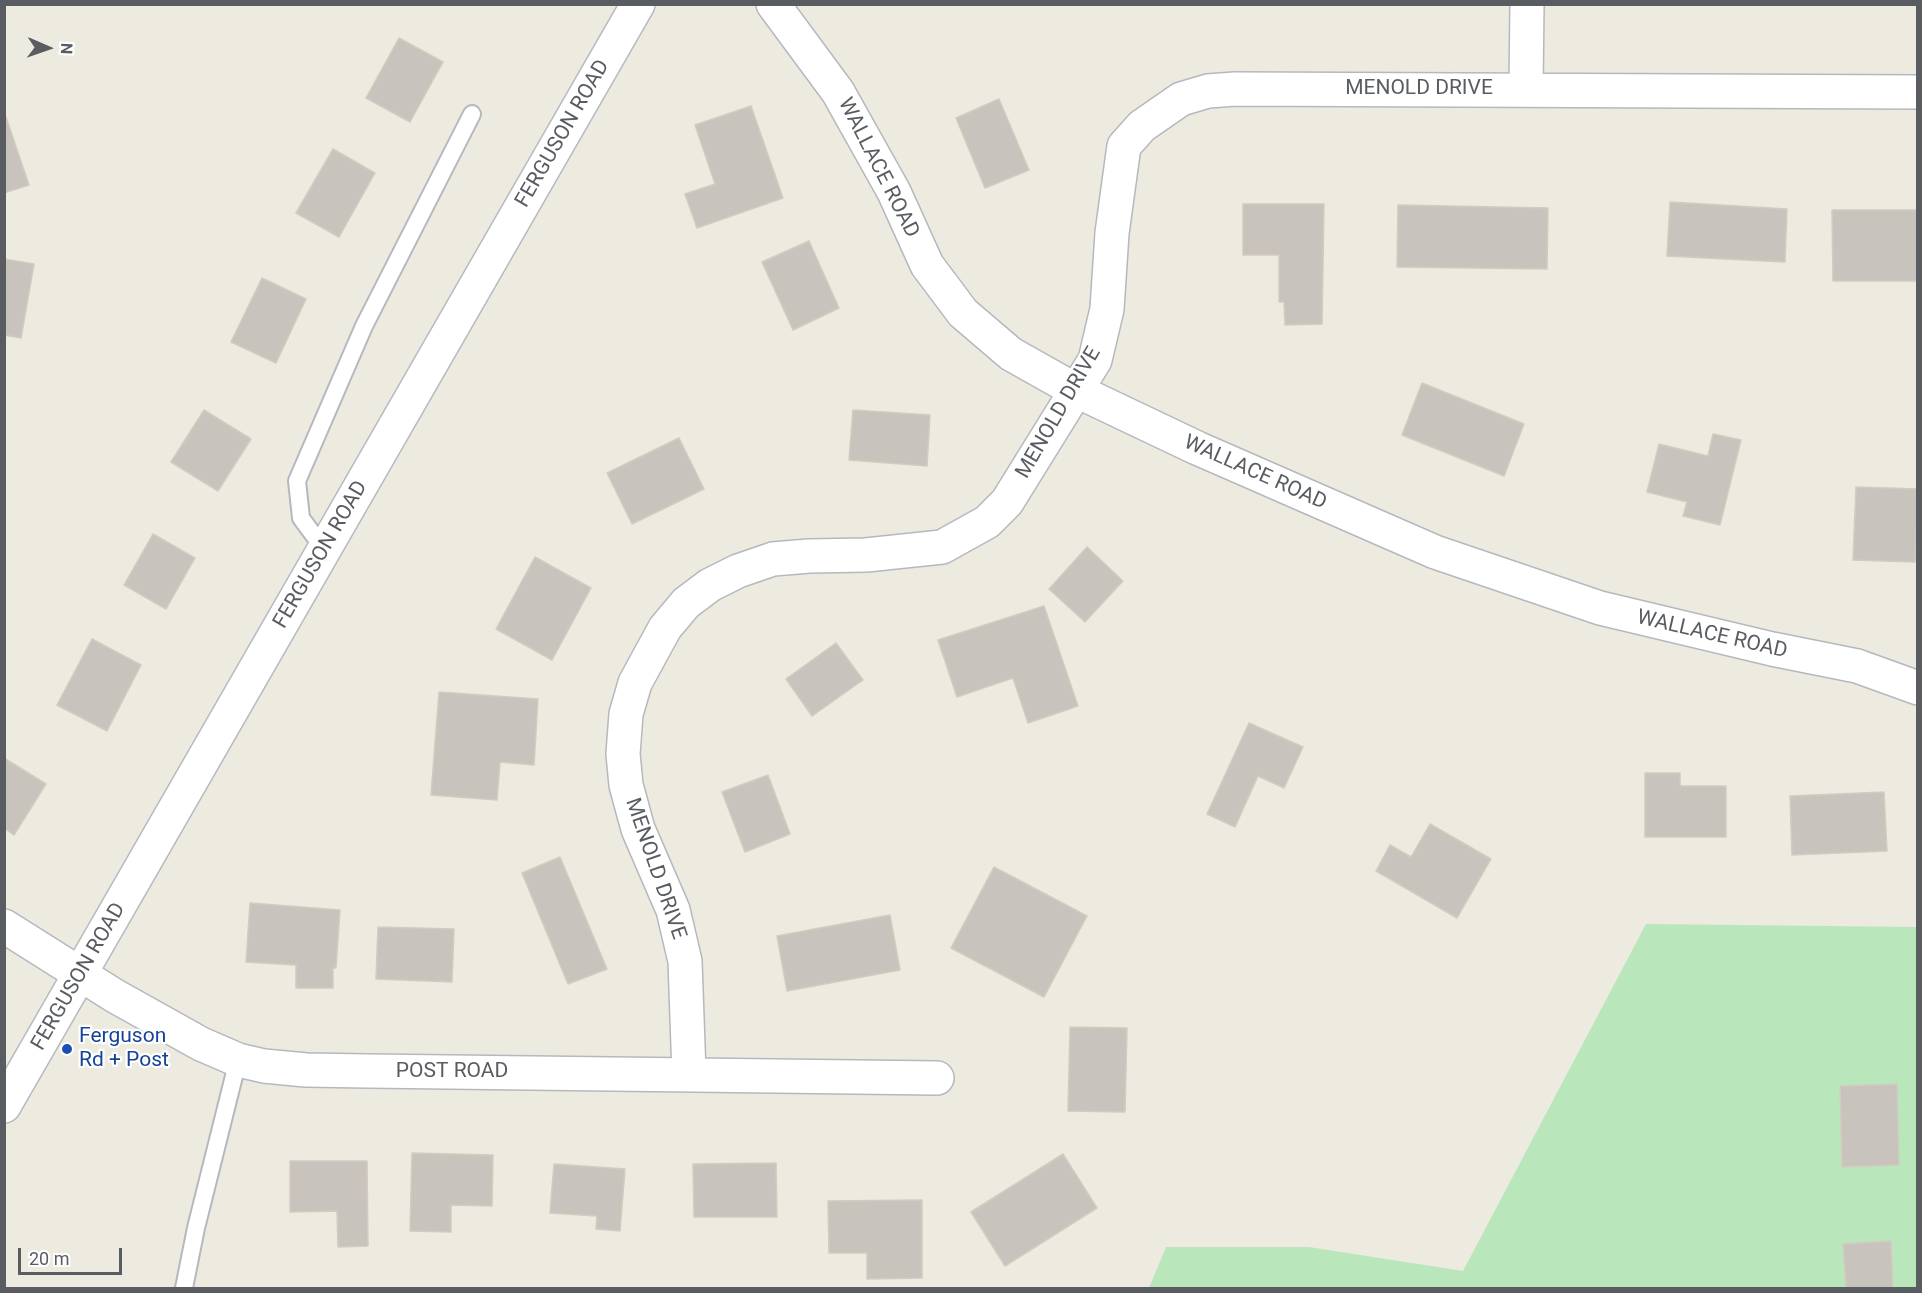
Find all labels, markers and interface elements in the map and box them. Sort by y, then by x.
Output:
north arrow [18,18,78,78]
text: N [57,43,76,55]
street label: FERGUSON ROAD [511,56,615,212]
street label: MENOLD DRIVE [1345,76,1493,102]
street label: WALLACE ROAD [832,94,924,242]
street label: MENOLD DRIVE [1011,343,1107,483]
street label: WALLACE ROAD [1180,430,1330,516]
street label: FERGUSON ROAD [269,477,373,633]
street label: WALLACE ROAD [1634,605,1790,665]
street label: MENOLD DRIVE [619,795,691,943]
street label: FERGUSON ROAD [27,899,131,1055]
place label: Ferguson Rd + Post [79,1024,169,1074]
marker: Ferguson Rd + Post [60,1042,74,1056]
street label: POST ROAD [396,1059,508,1085]
scale bar [21,1236,124,1274]
text: 20 m [29,1248,69,1269]

